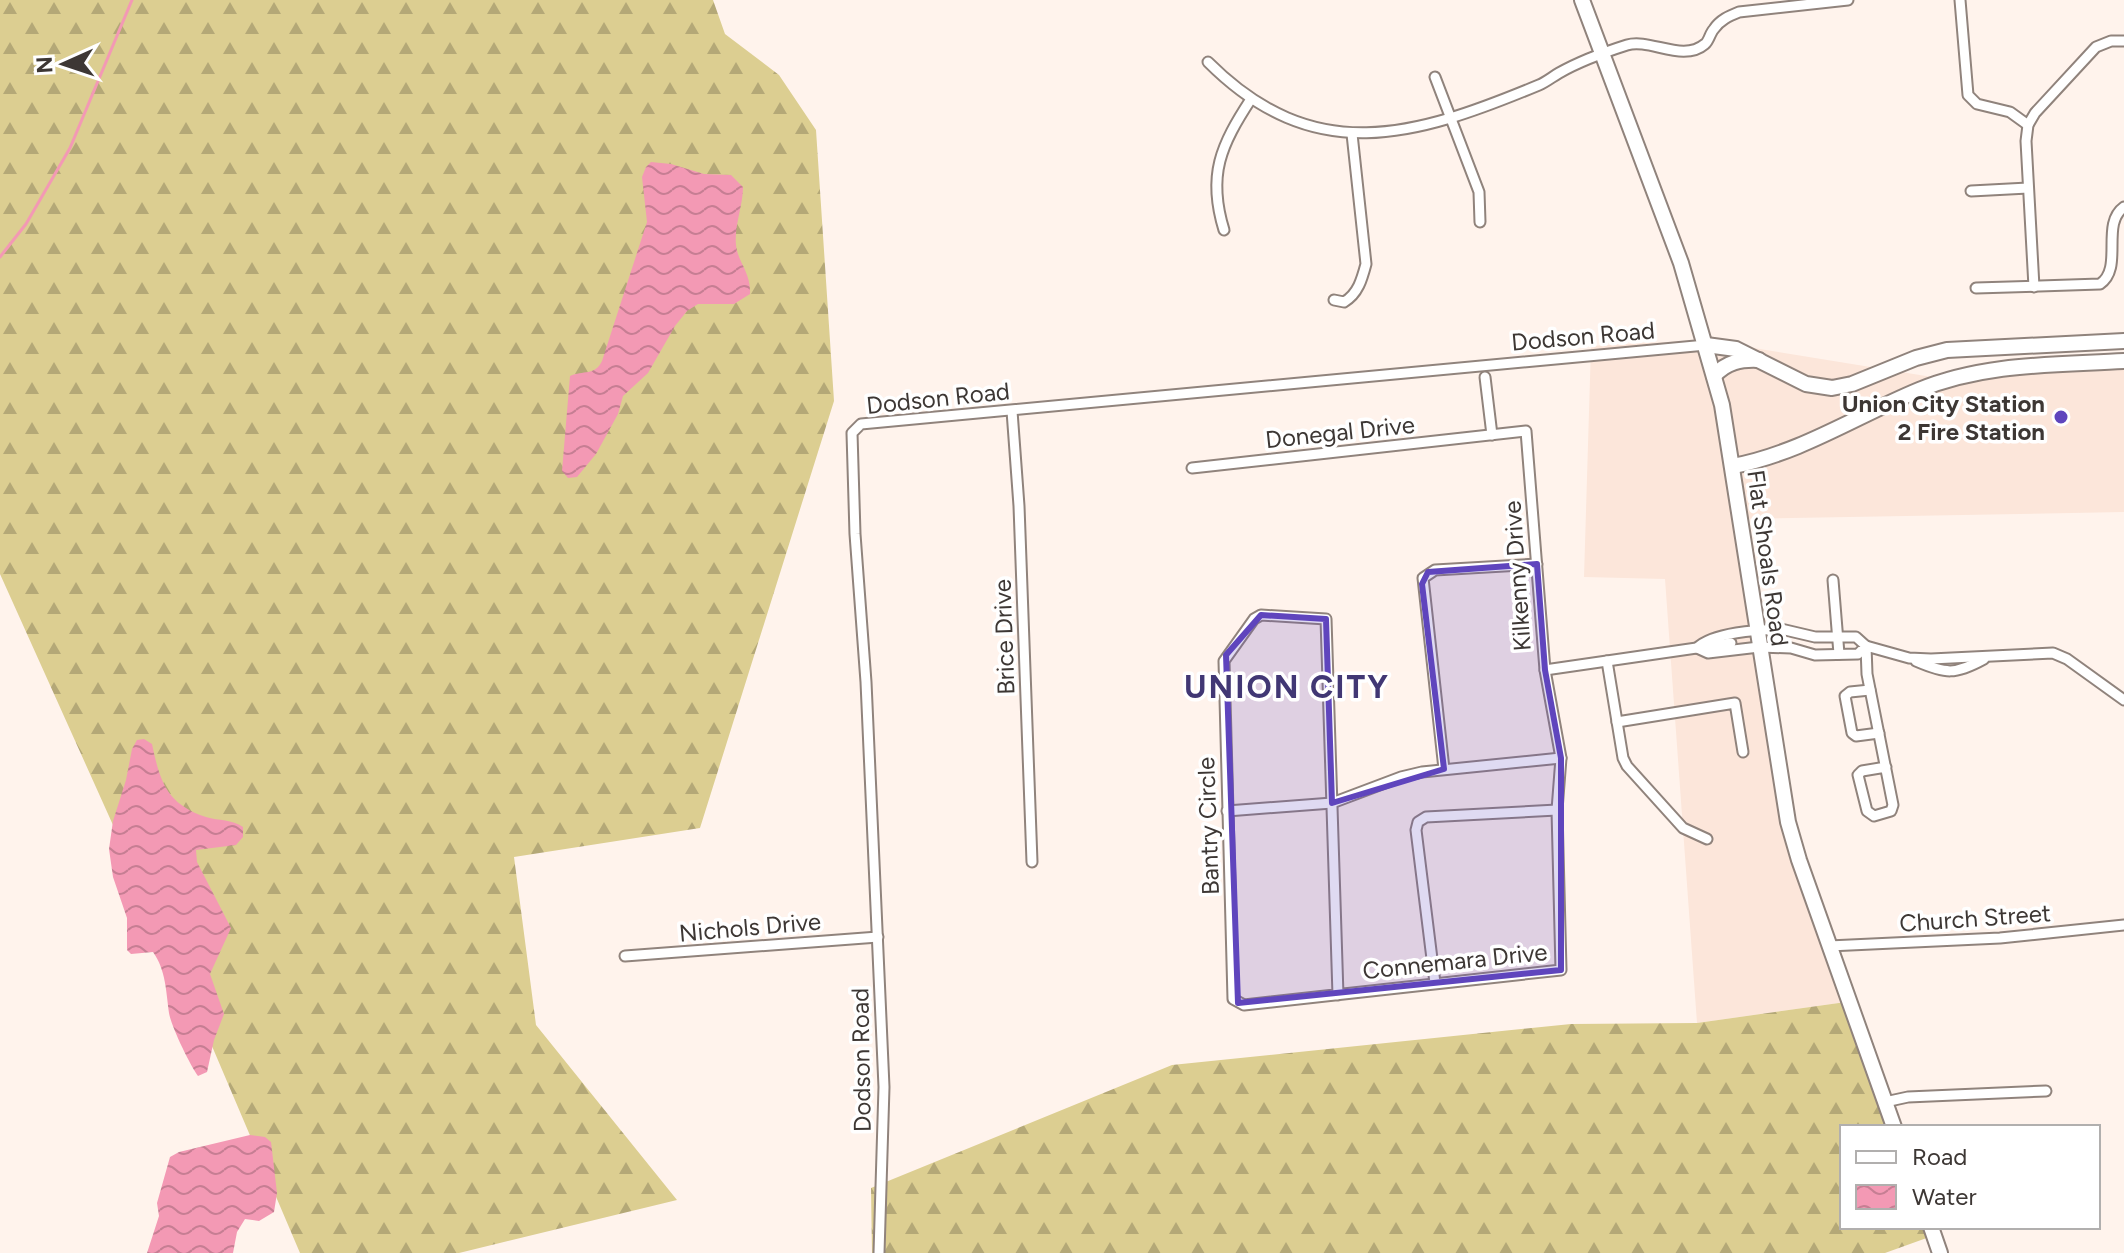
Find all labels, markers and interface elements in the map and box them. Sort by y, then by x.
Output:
north arrow [24,24,104,104]
text: N [31,56,58,74]
street label: Dodson Road [1510,315,1656,357]
street label: Dodson Road [865,376,1011,420]
place label: Union City Station 2 Fire Station [1842,389,2045,446]
marker: Union City Station 2 Fire Station [2052,408,2070,426]
street label: Donegal Drive [1264,410,1416,454]
street label: Flat Shoals Road [1741,468,1795,648]
street label: Kilkenny Drive [1497,500,1537,652]
street label: Brice Drive [987,579,1021,695]
district label: UNION CITY [1184,668,1390,706]
street label: Bantry Circle [1191,756,1225,896]
street label: Church Street [1898,898,2052,938]
street label: Nichols Drive [678,906,822,948]
street label: Connemara Drive [1361,937,1549,985]
street label: Dodson Road [845,988,877,1132]
legend [1840,1125,2100,1229]
text: Road [1912,1142,1967,1171]
text: Water [1912,1182,1977,1211]

